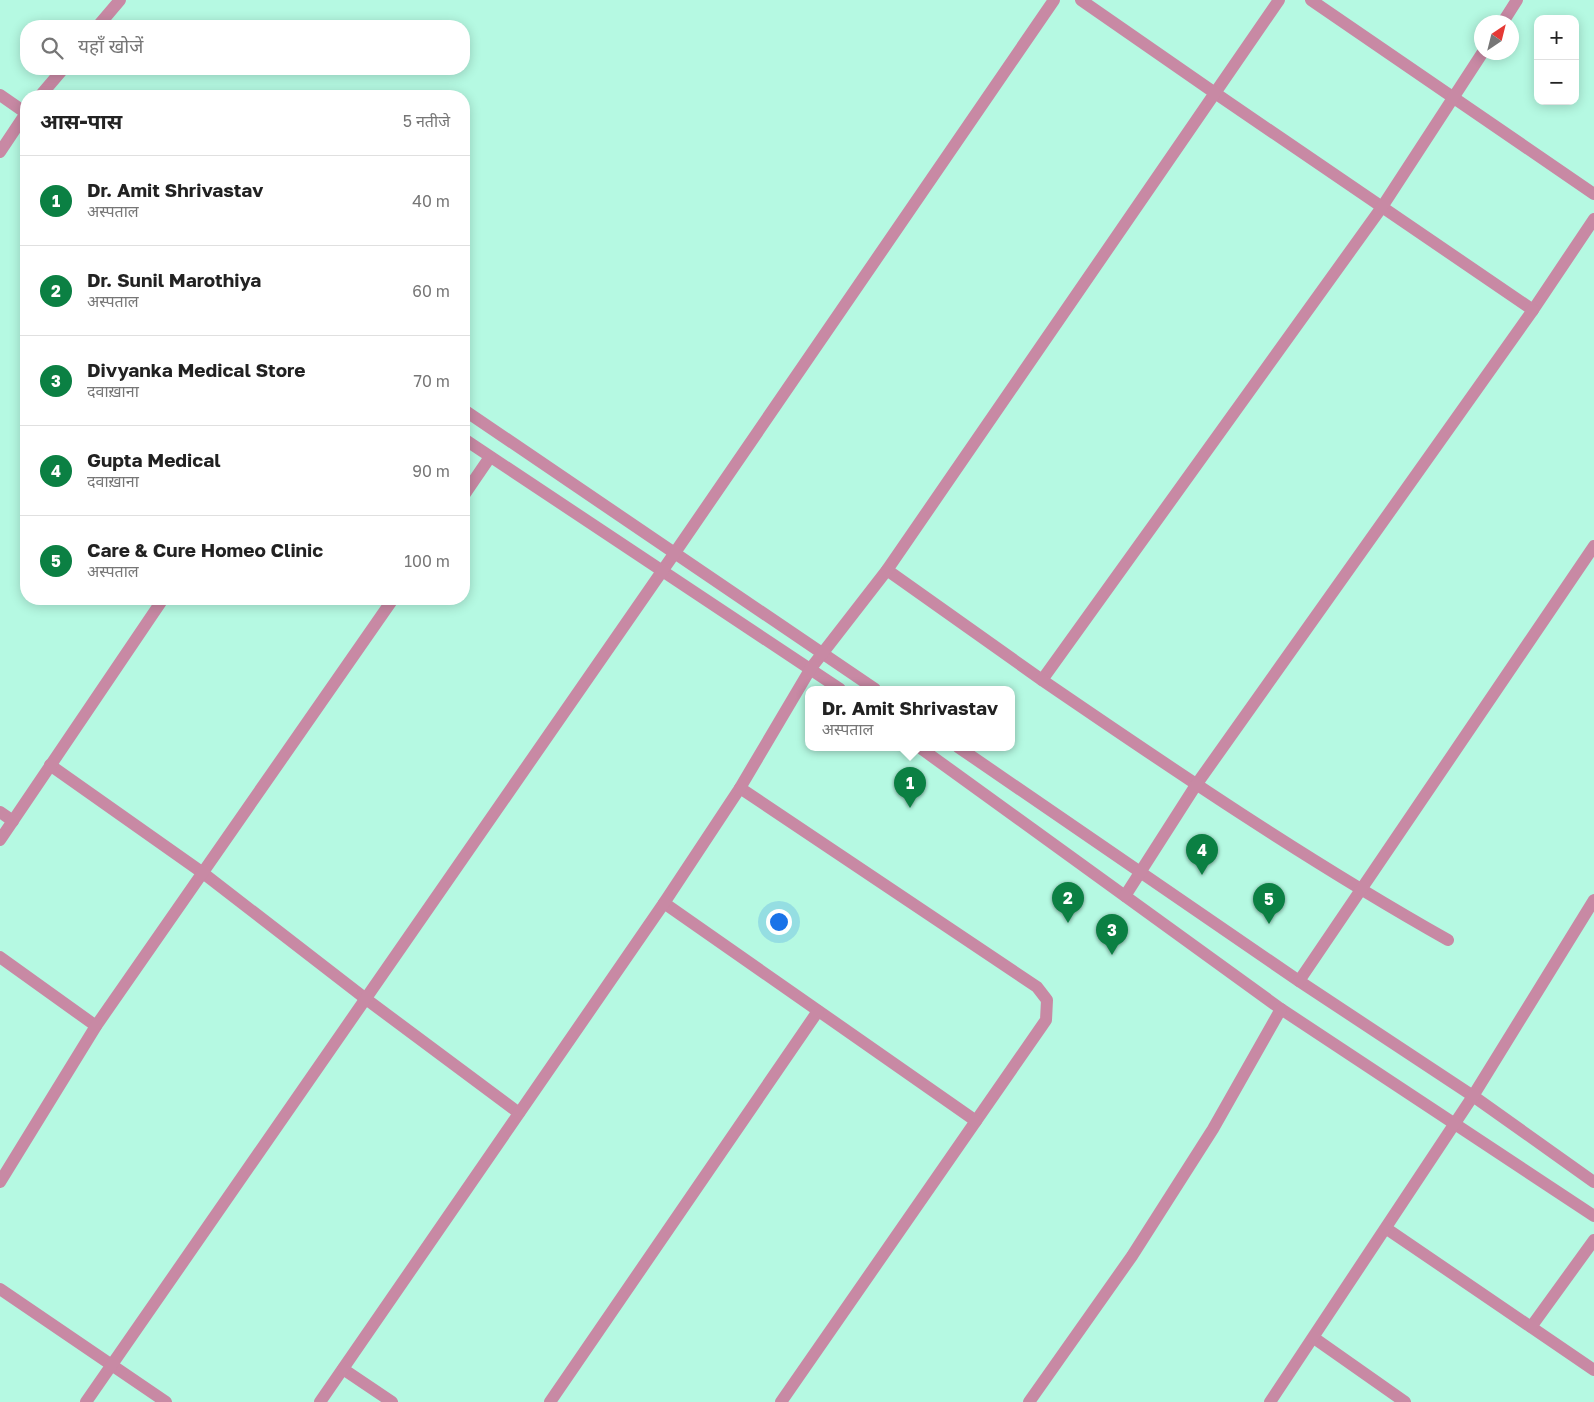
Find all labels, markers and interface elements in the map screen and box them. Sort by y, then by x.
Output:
north arrow [1474,15,1519,60]
map controls [1534,15,1579,105]
button: + [1534,15,1579,60]
search box [20,20,470,75]
icon: search [38,34,66,62]
text: यहाँ खोजें [78,34,143,57]
button: − [1534,60,1579,105]
text: आस-पास [40,108,122,134]
text: 5 नतीजे [403,111,450,131]
text: Dr. Amit Shrivastav [87,178,263,201]
text: 1 [52,191,60,211]
text: 40 m [412,191,450,211]
text: अस्पताल [87,201,139,221]
text: Dr. Sunil Marothiya [87,268,261,291]
text: 2 [51,281,61,301]
text: 60 m [412,281,450,301]
text: अस्पताल [87,291,139,311]
text: Divyanka Medical Store [87,358,305,381]
text: 3 [51,371,61,391]
text: 70 m [413,371,450,391]
text: दवाख़ाना [87,381,139,401]
text: Gupta Medical [87,448,221,471]
text: 4 [51,461,61,481]
text: 90 m [412,461,450,481]
text: दवाख़ाना [87,471,139,491]
text: Care & Cure Homeo Clinic [87,538,323,561]
text: 5 [51,551,61,571]
text: 100 m [404,551,450,571]
text: अस्पताल [87,561,139,581]
popup [805,686,1015,751]
text: Dr. Amit Shrivastav [822,696,998,719]
text: अस्पताल [822,719,873,739]
pin: 1 [894,767,926,808]
pin: 4 [1186,834,1218,875]
pin: 2 [1052,882,1084,923]
pin: 5 [1253,883,1285,924]
your location [766,909,792,935]
pin: 3 [1096,914,1128,955]

